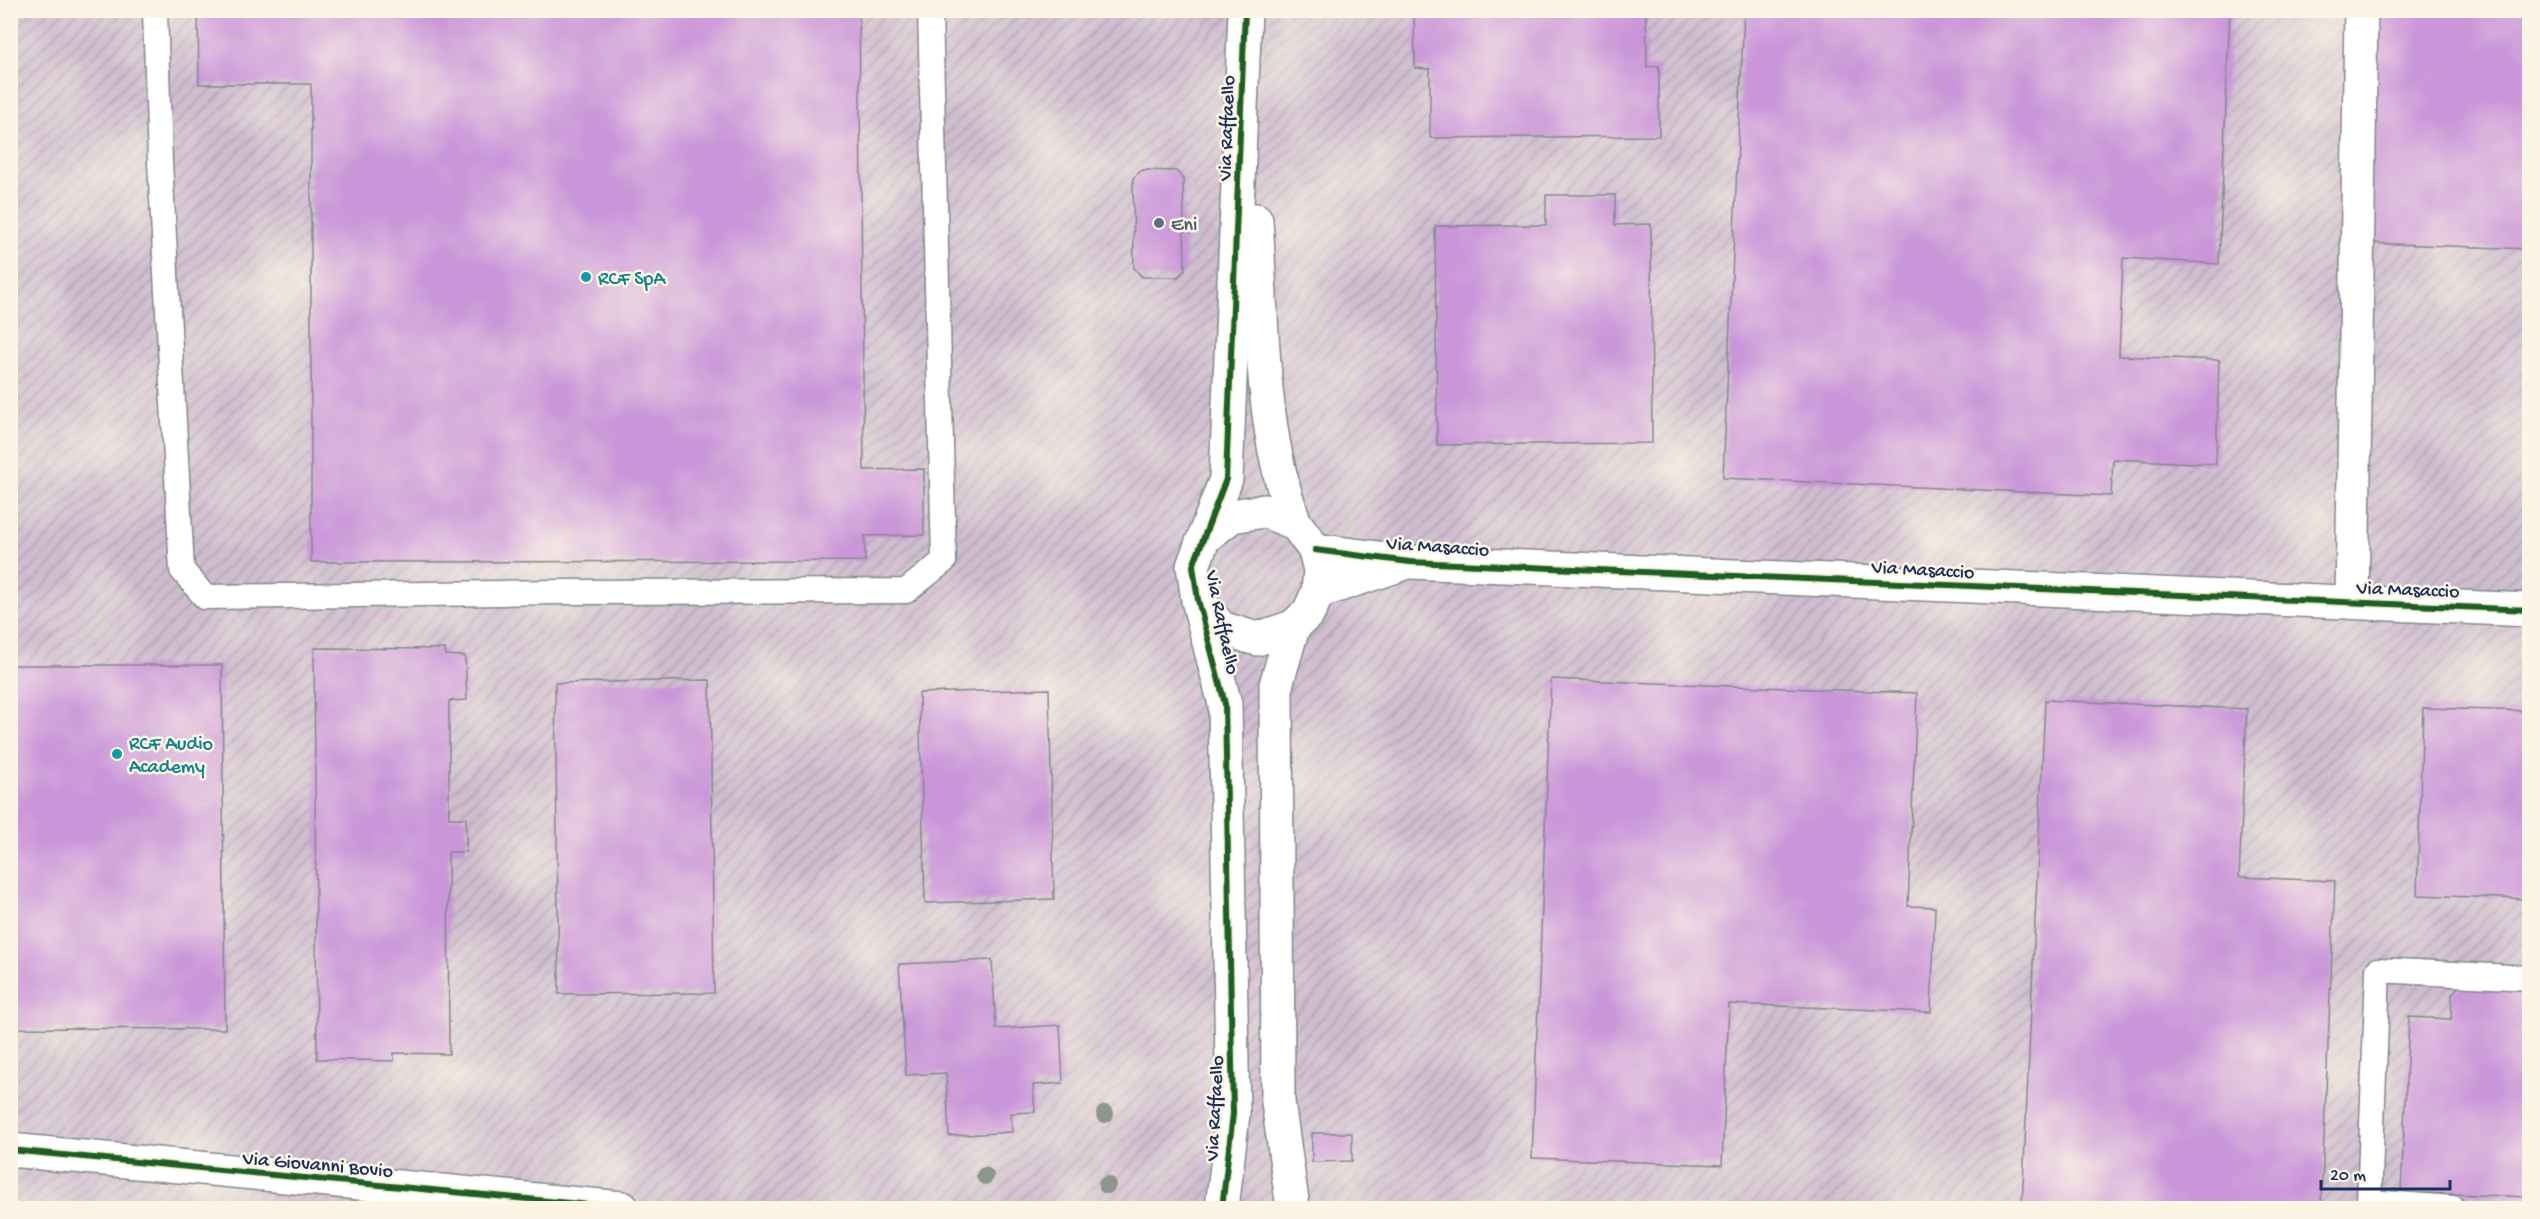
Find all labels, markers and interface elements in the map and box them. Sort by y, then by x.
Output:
street label: Via Raffaello [1215,75,1242,182]
place label: Eni [1171,215,1197,238]
marker: Eni [1152,216,1166,230]
place label: RCF SpA [598,269,666,292]
marker: RCF SpA [579,270,593,284]
street label: Via Masaccio [1385,533,1490,564]
street label: Via Masaccio [1870,557,1975,586]
street label: Via Raffaello [1198,568,1243,677]
street label: Via Masaccio [2355,578,2460,605]
place label: RCF Audio Academy [129,734,213,780]
marker: RCF Audio Academy [110,747,124,761]
street label: Via Raffaello [1202,1055,1231,1163]
street label: Via Giovanni Bovio [241,1148,394,1185]
scale bar [2321,1153,2450,1191]
text: 20 m [2330,1166,2366,1187]

